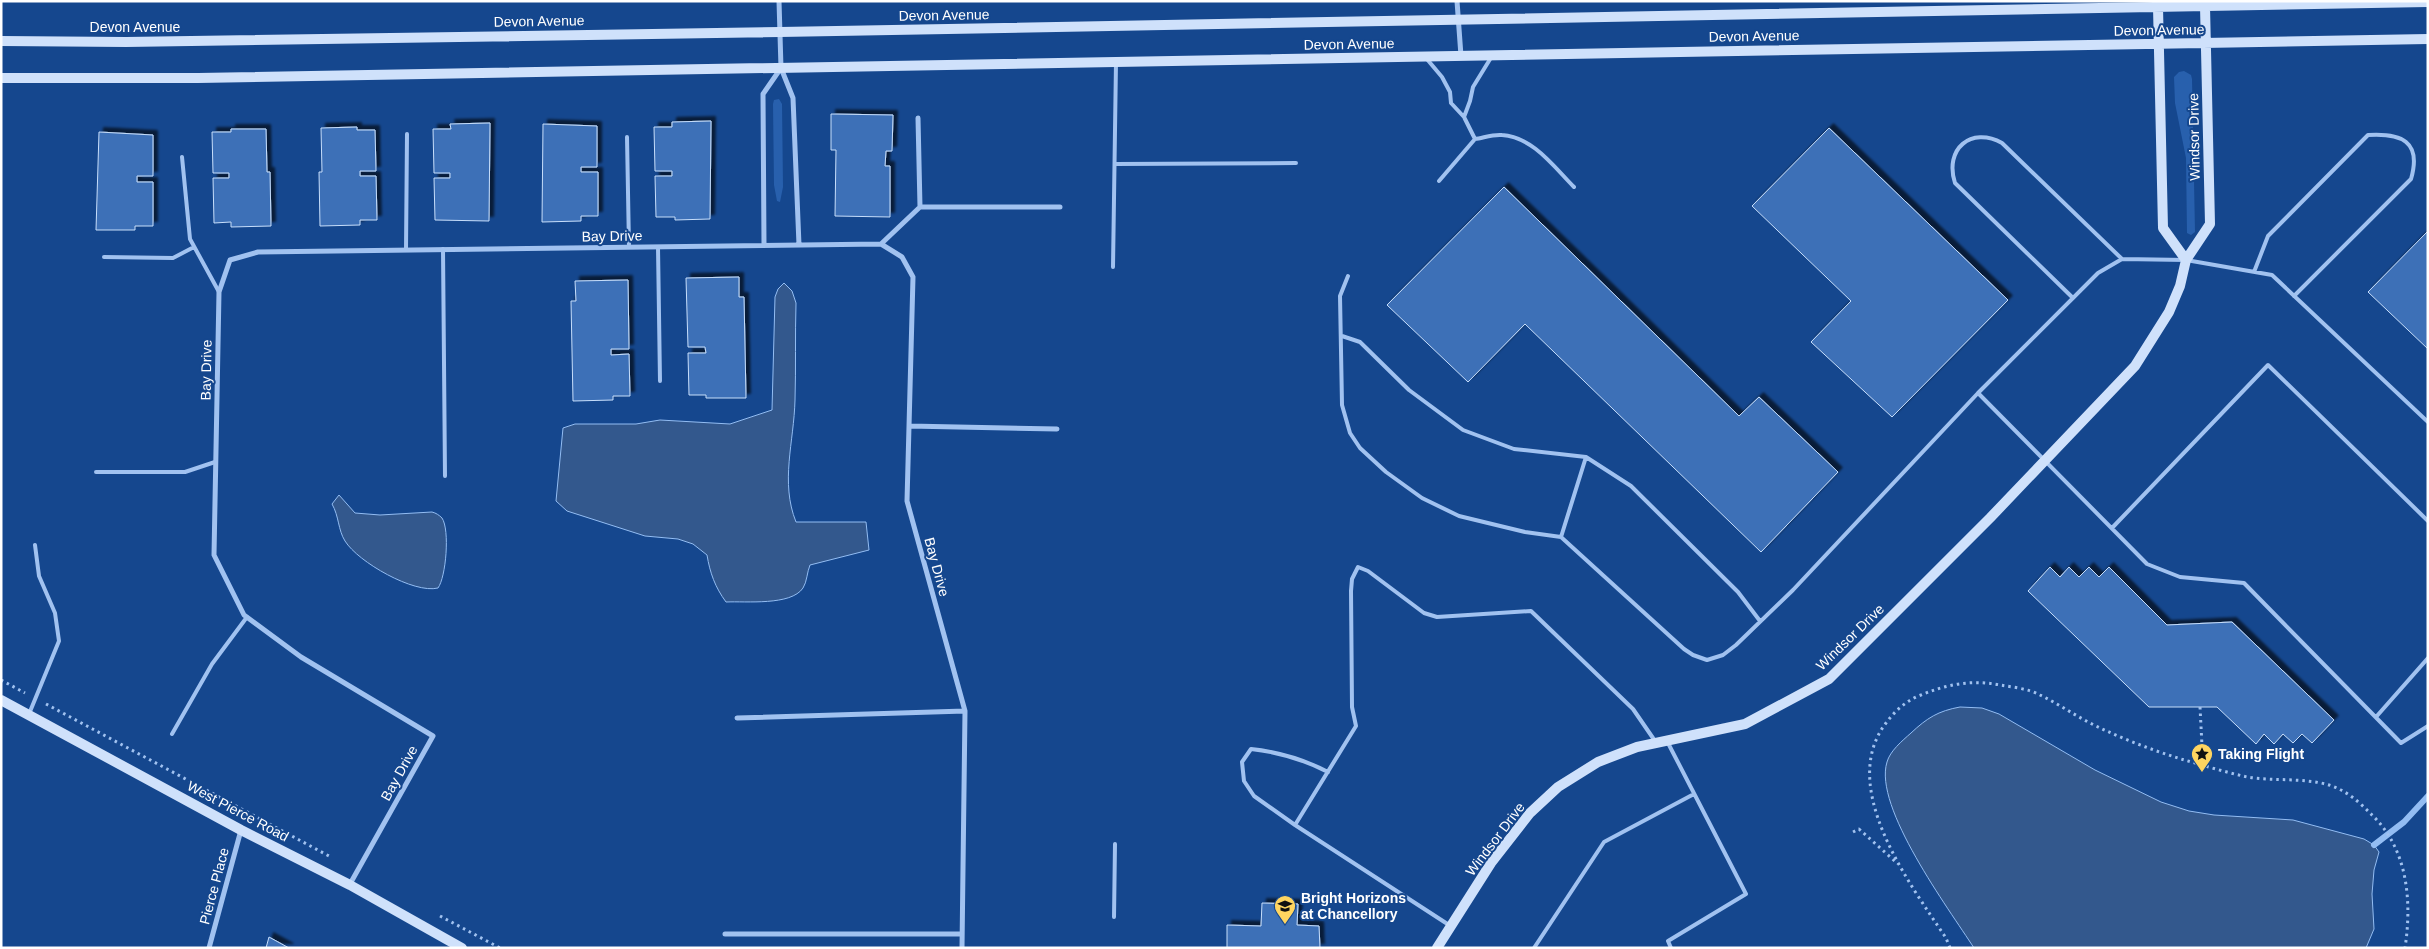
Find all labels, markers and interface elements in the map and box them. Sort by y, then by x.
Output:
street label: Devon Avenue [898,6,990,24]
street label: Devon Avenue [493,12,585,30]
street label: Devon Avenue [90,19,181,35]
street label: Devon Avenue [2113,21,2205,39]
street label: Devon Avenue [1708,27,1800,45]
street label: Devon Avenue [1303,35,1395,53]
street label: Windsor Drive [2185,93,2203,181]
street label: Bay Drive [582,227,643,245]
street label: Bay Drive [197,339,215,400]
street label: Bay Drive [921,536,953,599]
street label: Windsor Drive [1813,601,1887,673]
street label: Bay Drive [377,742,421,803]
place icon: Taking Flight [2190,742,2214,773]
place label: Taking Flight [2218,746,2304,762]
street label: West Pierce Road [185,778,291,844]
street label: Windsor Drive [1462,799,1528,879]
street label: Pierce Place [196,846,232,926]
place label: Bright Horizons at Chancellory [1301,890,1406,922]
school or university icon: Bright Horizons at Chancellory [1273,894,1297,925]

